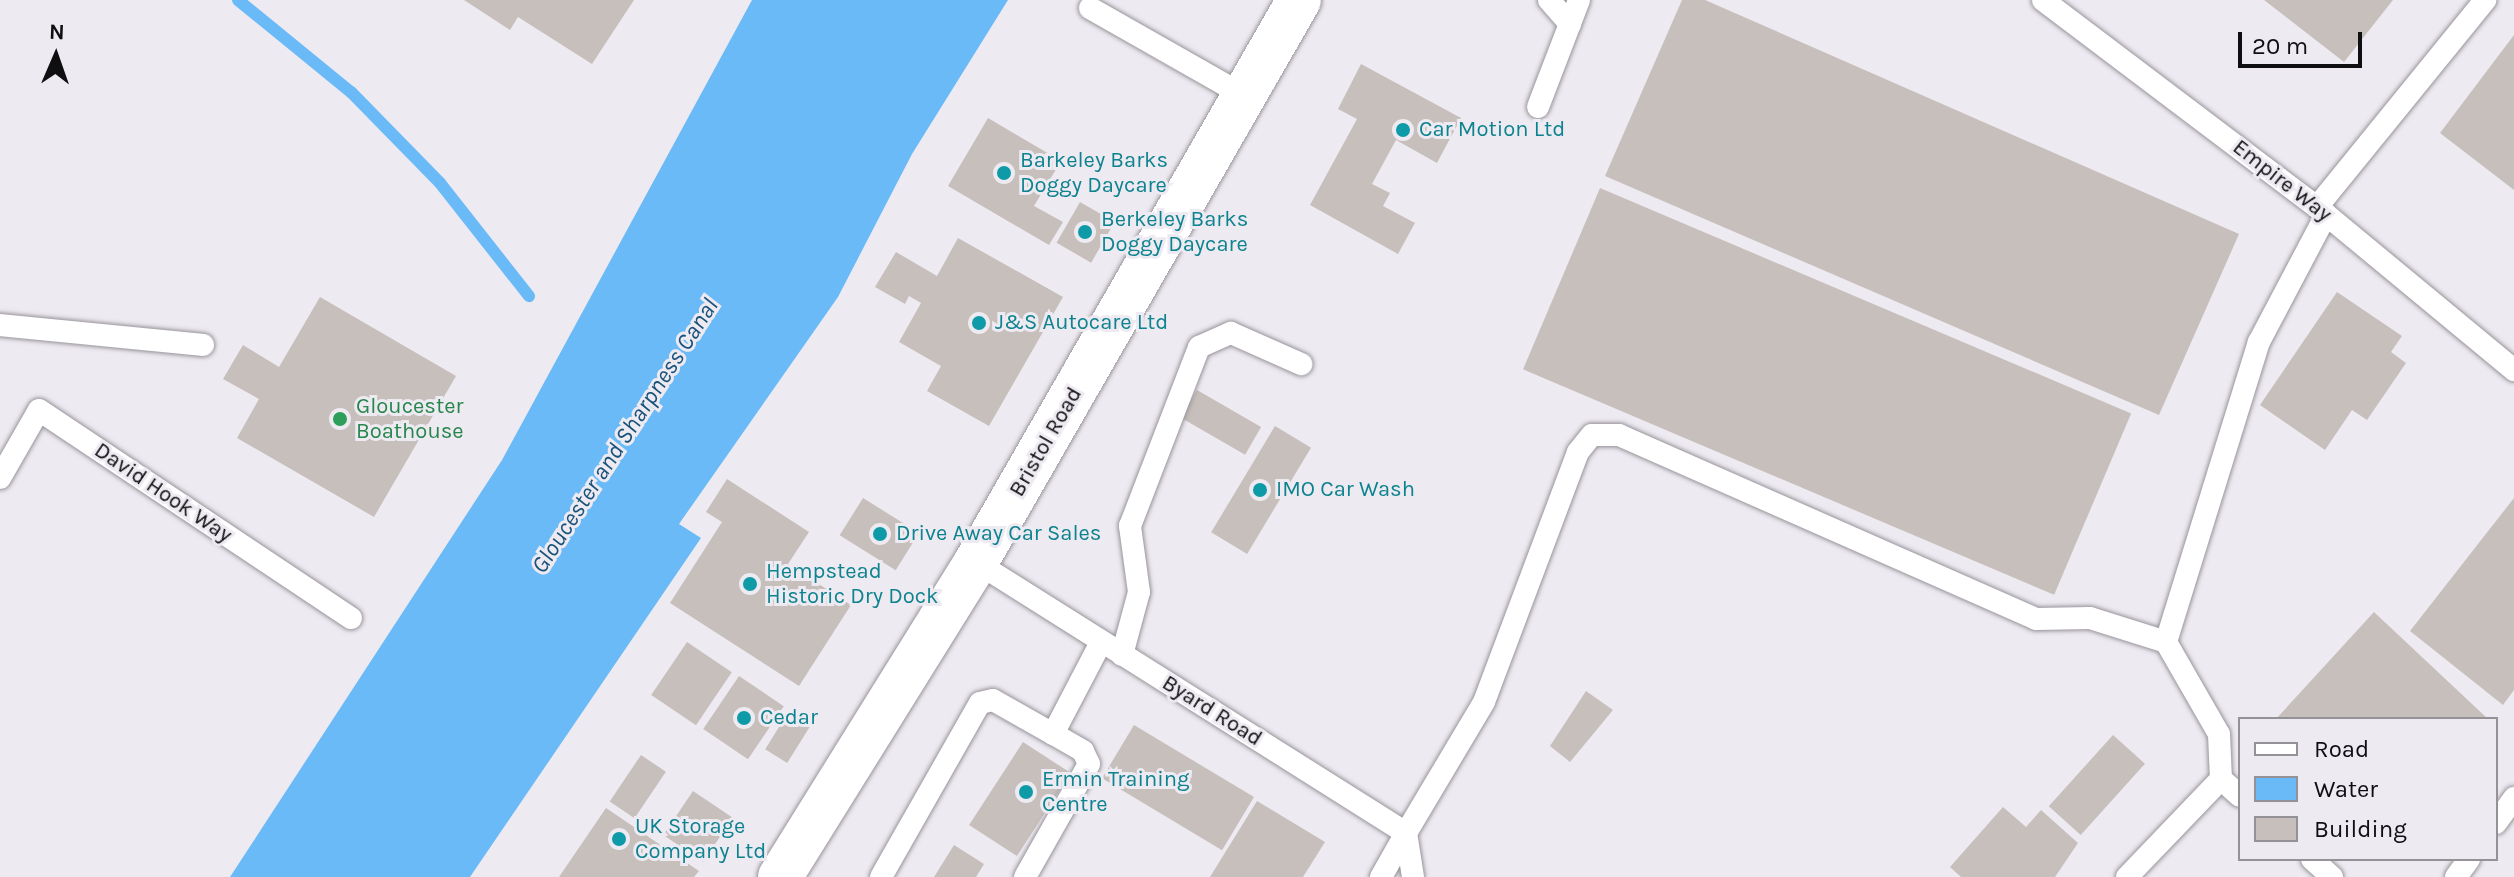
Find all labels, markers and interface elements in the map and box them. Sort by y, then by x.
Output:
north arrow [16,16,96,96]
scale bar [2242,16,2366,66]
text: N [48,19,65,45]
text: 20 m [2252,32,2308,60]
place label: Car Motion Ltd [1419,117,1565,143]
marker: Car Motion Ltd [1394,121,1412,139]
street label: Empire Way [2227,134,2337,228]
place label: Barkeley Barks Doggy Daycare [1020,147,1168,198]
marker: Barkeley Barks Doggy Daycare [995,164,1013,182]
place label: Berkeley Barks Doggy Daycare [1101,206,1248,258]
marker: Berkeley Barks Doggy Daycare [1076,223,1094,241]
water label: Gloucester and Sharpness Canal [525,293,725,579]
place label: J&S Autocare Ltd [995,310,1168,336]
marker: J&S Autocare Ltd [970,314,988,332]
street label: Bristol Road [1004,383,1088,501]
place label: Gloucester Boathouse [356,393,464,444]
marker: Gloucester Boathouse [331,410,349,428]
street label: David Hook Way [89,437,237,549]
place label: IMO Car Wash [1276,477,1415,503]
marker: IMO Car Wash [1251,481,1269,499]
place label: Drive Away Car Sales [896,521,1101,547]
marker: Drive Away Car Sales [871,525,889,543]
place label: Hempstead Historic Dry Dock [766,558,938,610]
marker: Hempstead Historic Dry Dock [741,575,759,593]
street label: Byard Road [1157,670,1267,752]
place label: Cedar [760,705,818,731]
marker: Cedar [735,709,753,727]
legend [2238,717,2498,861]
text: Road [2314,735,2369,763]
place label: Ermin Training Centre [1042,766,1190,818]
text: Water [2314,775,2378,803]
marker: Ermin Training Centre [1017,783,1035,801]
place label: UK Storage Company Ltd [635,813,766,864]
text: Building [2314,815,2407,843]
marker: UK Storage Company Ltd [610,830,628,848]

